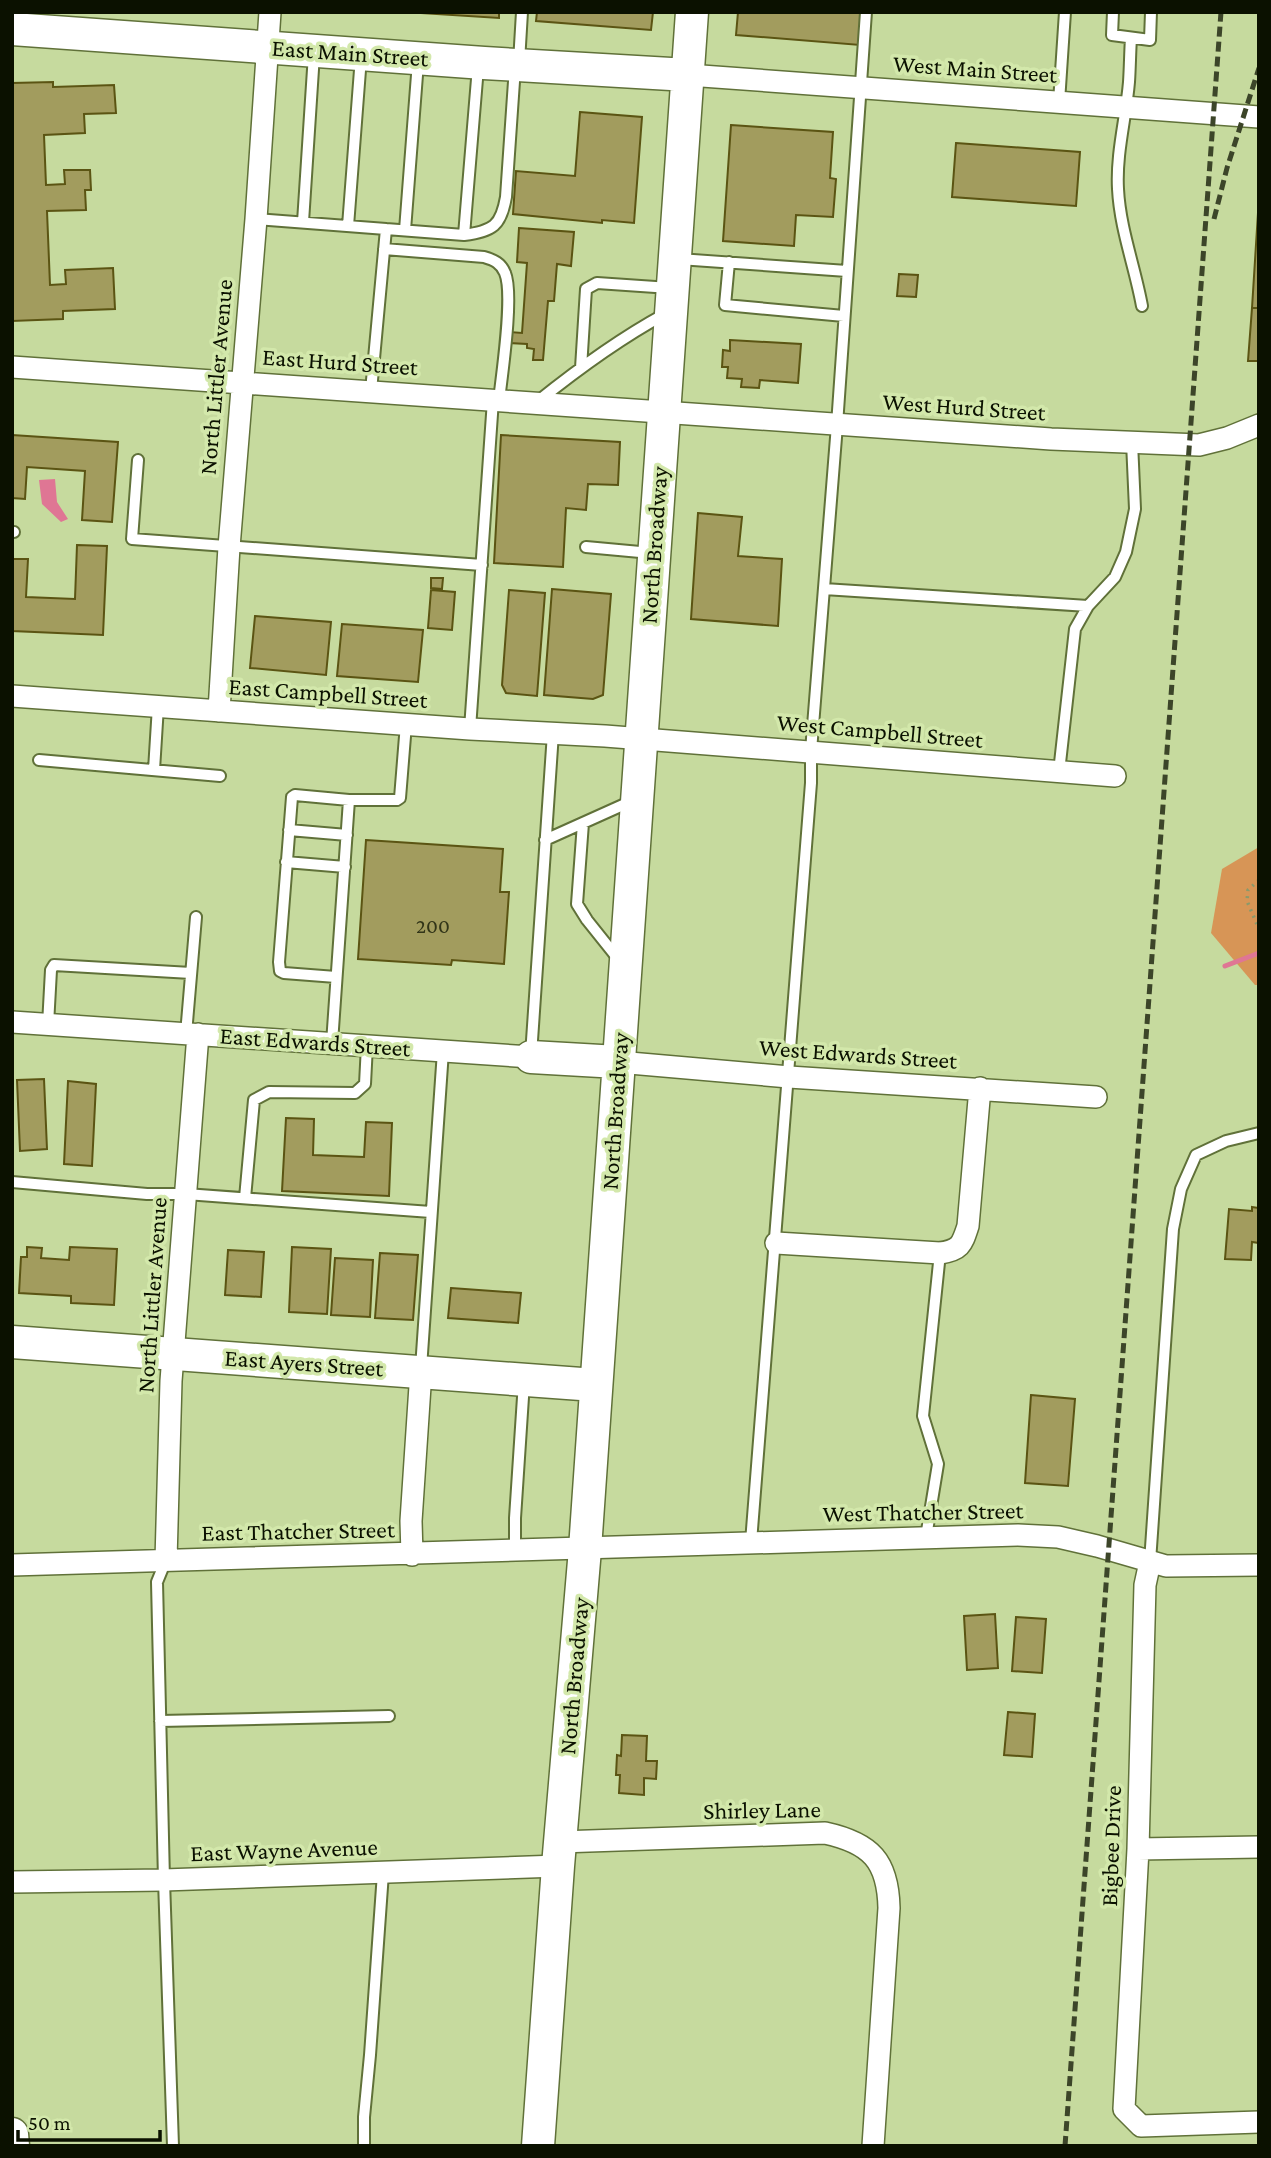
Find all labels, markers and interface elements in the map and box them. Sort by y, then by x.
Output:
street label: East Main Street [271,34,430,72]
street label: West Main Street [892,49,1059,88]
street label: North Littler Avenue [194,278,237,476]
street label: East Hurd Street [261,343,420,380]
street label: West Hurd Street [882,387,1047,426]
street label: North Broadway [635,464,673,625]
street label: East Campbell Street [228,672,429,713]
street label: West Campbell Street [776,708,985,753]
house number: 200 [416,914,450,938]
street label: East Edwards Street [219,1021,412,1062]
street label: North Broadway [596,1030,634,1191]
street label: West Edwards Street [758,1033,959,1074]
street label: North Littler Avenue [131,1196,172,1394]
street label: East Ayers Street [224,1343,385,1382]
street label: West Thatcher Street [822,1496,1025,1527]
street label: East Thatcher Street [201,1515,396,1546]
street label: North Broadway [553,1595,594,1756]
street label: Bigbee Drive [1095,1785,1126,1907]
street label: Shirley Lane [703,1795,821,1824]
street label: East Wayne Avenue [190,1833,378,1866]
scale bar [18,2098,159,2142]
text: 50 m [28,2111,71,2135]

